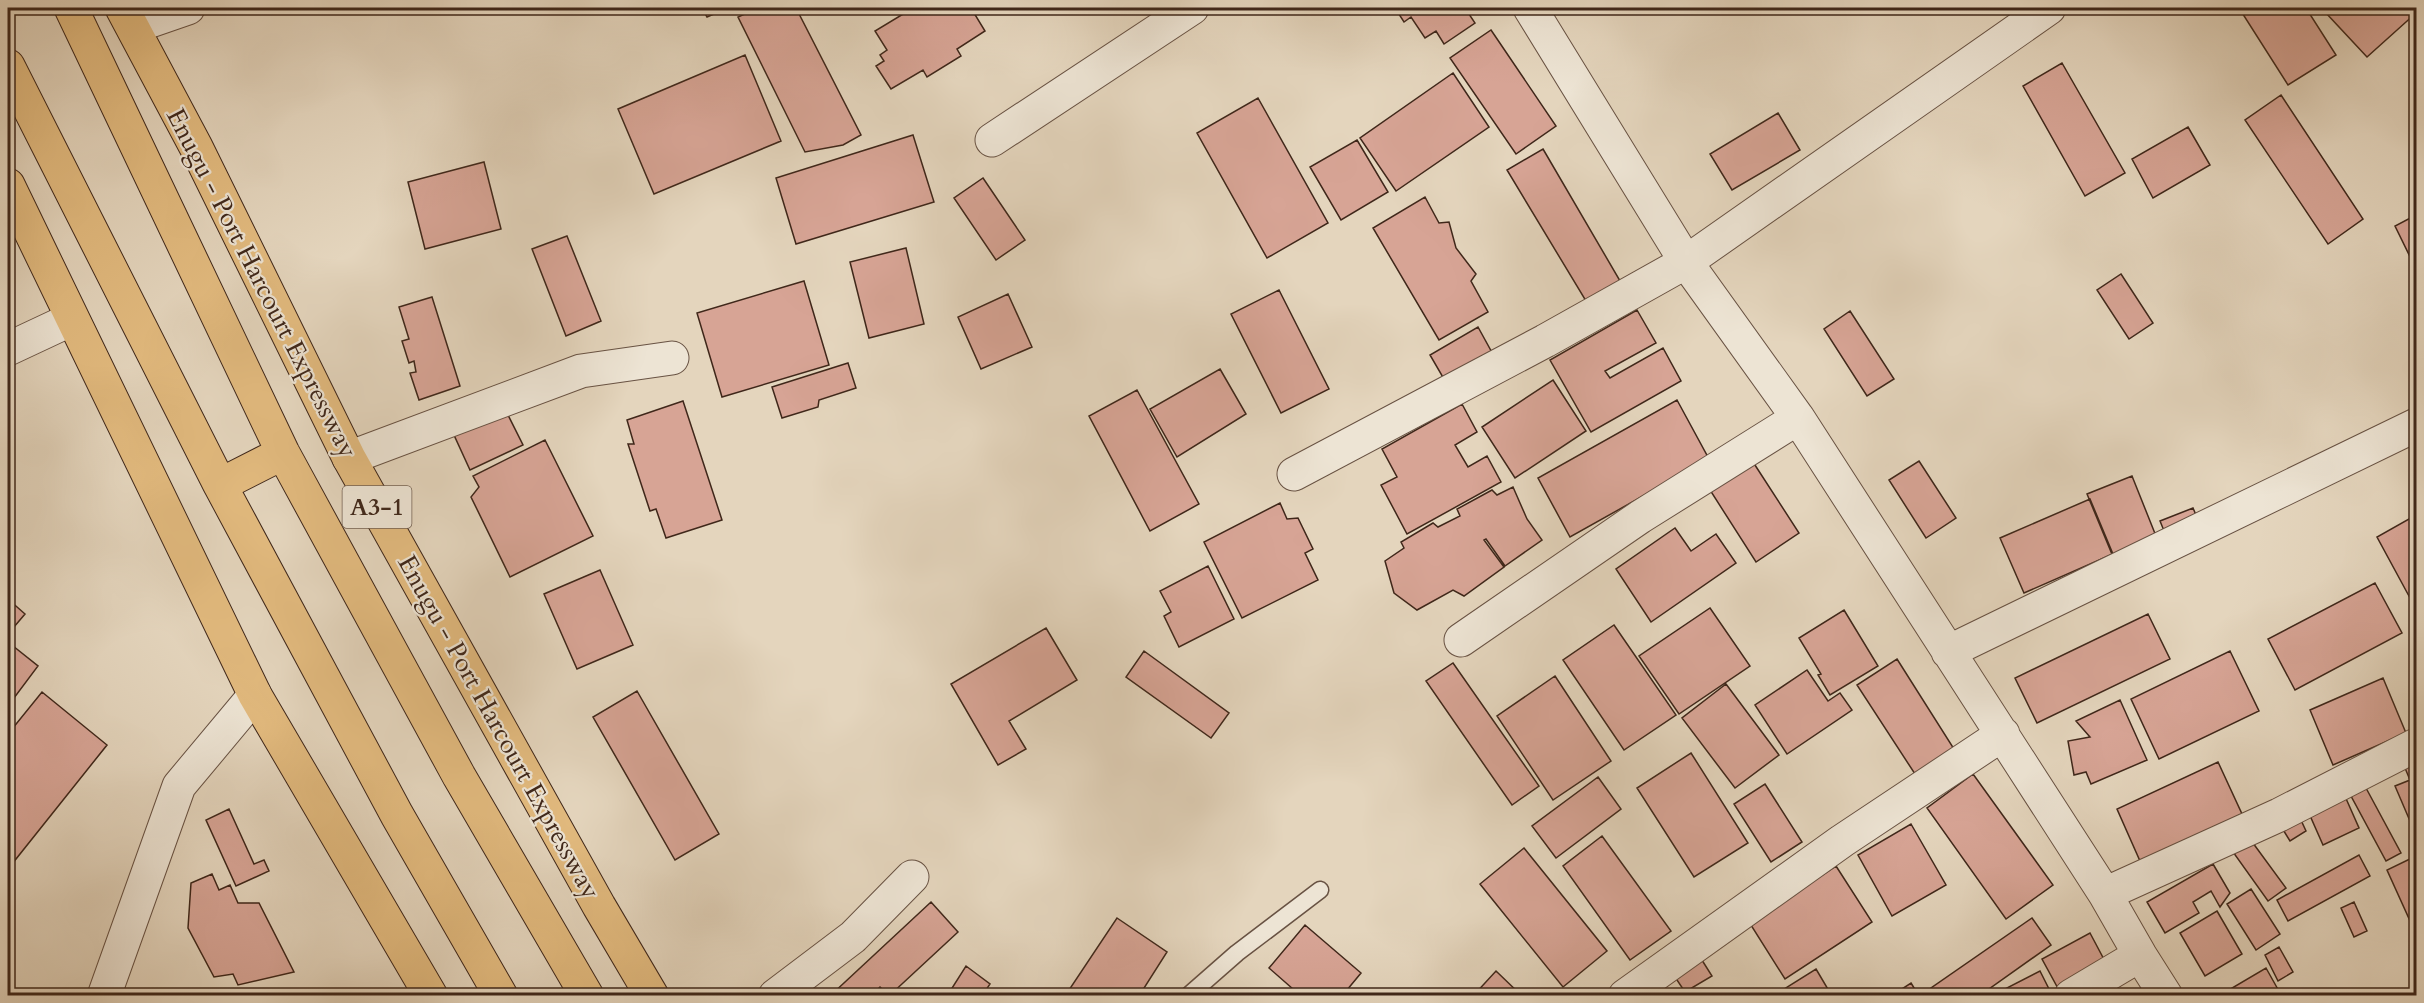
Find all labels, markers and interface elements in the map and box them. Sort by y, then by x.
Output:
street label: Enugu - Port Harcourt Expressway [158,102,366,464]
road number: A3-1 [342,486,412,528]
street label: Enugu - Port Harcourt Expressway [390,549,609,905]

